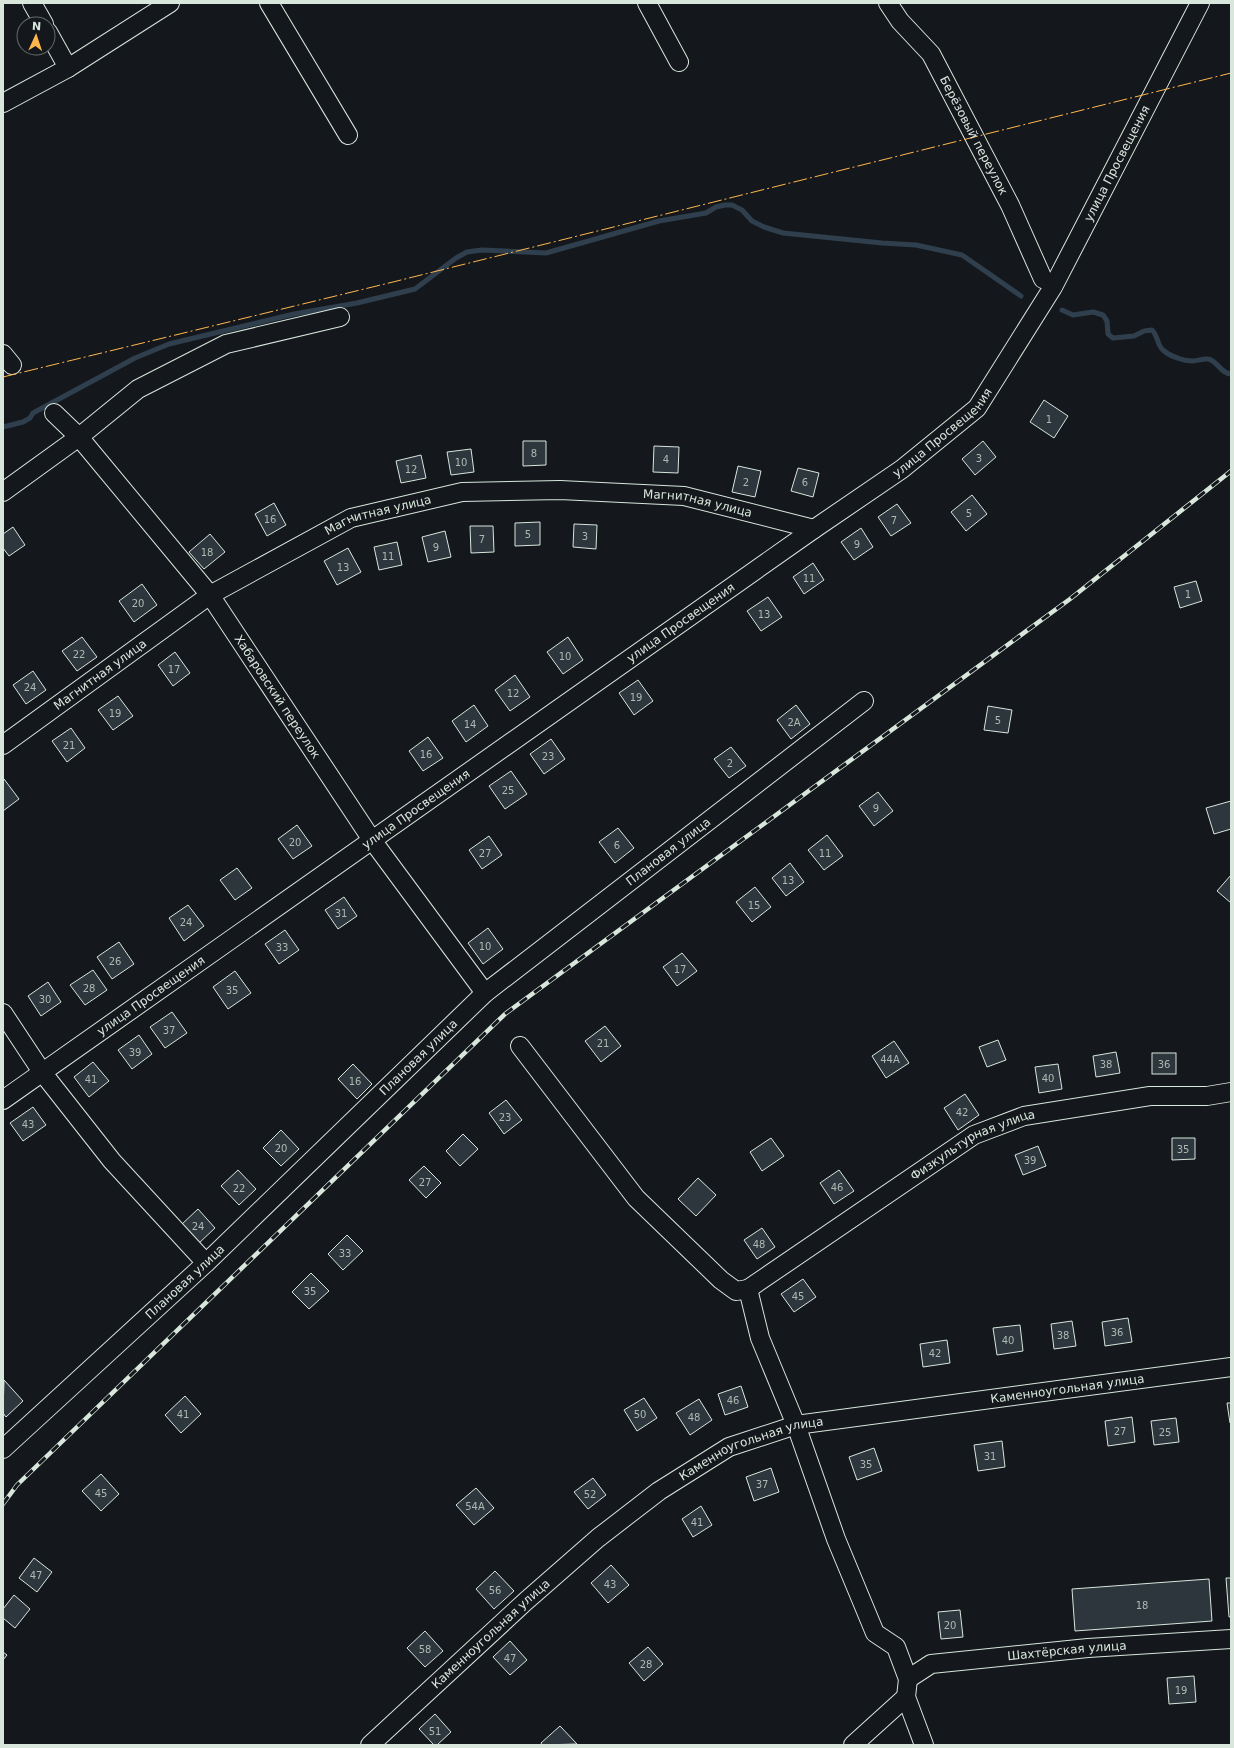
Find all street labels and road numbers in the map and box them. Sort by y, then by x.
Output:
street label: Берёзовый переулок [937,74,1011,197]
street label: улица Просвещения [1081,103,1153,224]
street label: улица Просвещения [890,385,995,480]
street label: Магнитная улица [643,487,754,520]
street label: Магнитная улица [322,492,433,538]
street label: улица Просвещения [624,580,737,665]
street label: Хабаровский переулок [231,632,323,761]
street label: Магнитная улица [51,636,149,713]
street label: улица Просвещения [359,767,473,852]
street label: Плановая улица [623,815,713,889]
street label: улица Просвещения [94,953,208,1039]
street label: Плановая улица [377,1017,460,1098]
street label: Физкультурная улица [908,1107,1036,1183]
street label: Плановая улица [142,1242,227,1322]
street label: Каменноугольная улица [990,1372,1145,1406]
street label: Каменноугольная улица [677,1414,824,1483]
street label: Каменноугольная улица [429,1576,553,1692]
street label: Шахтёрская улица [1007,1639,1127,1663]

